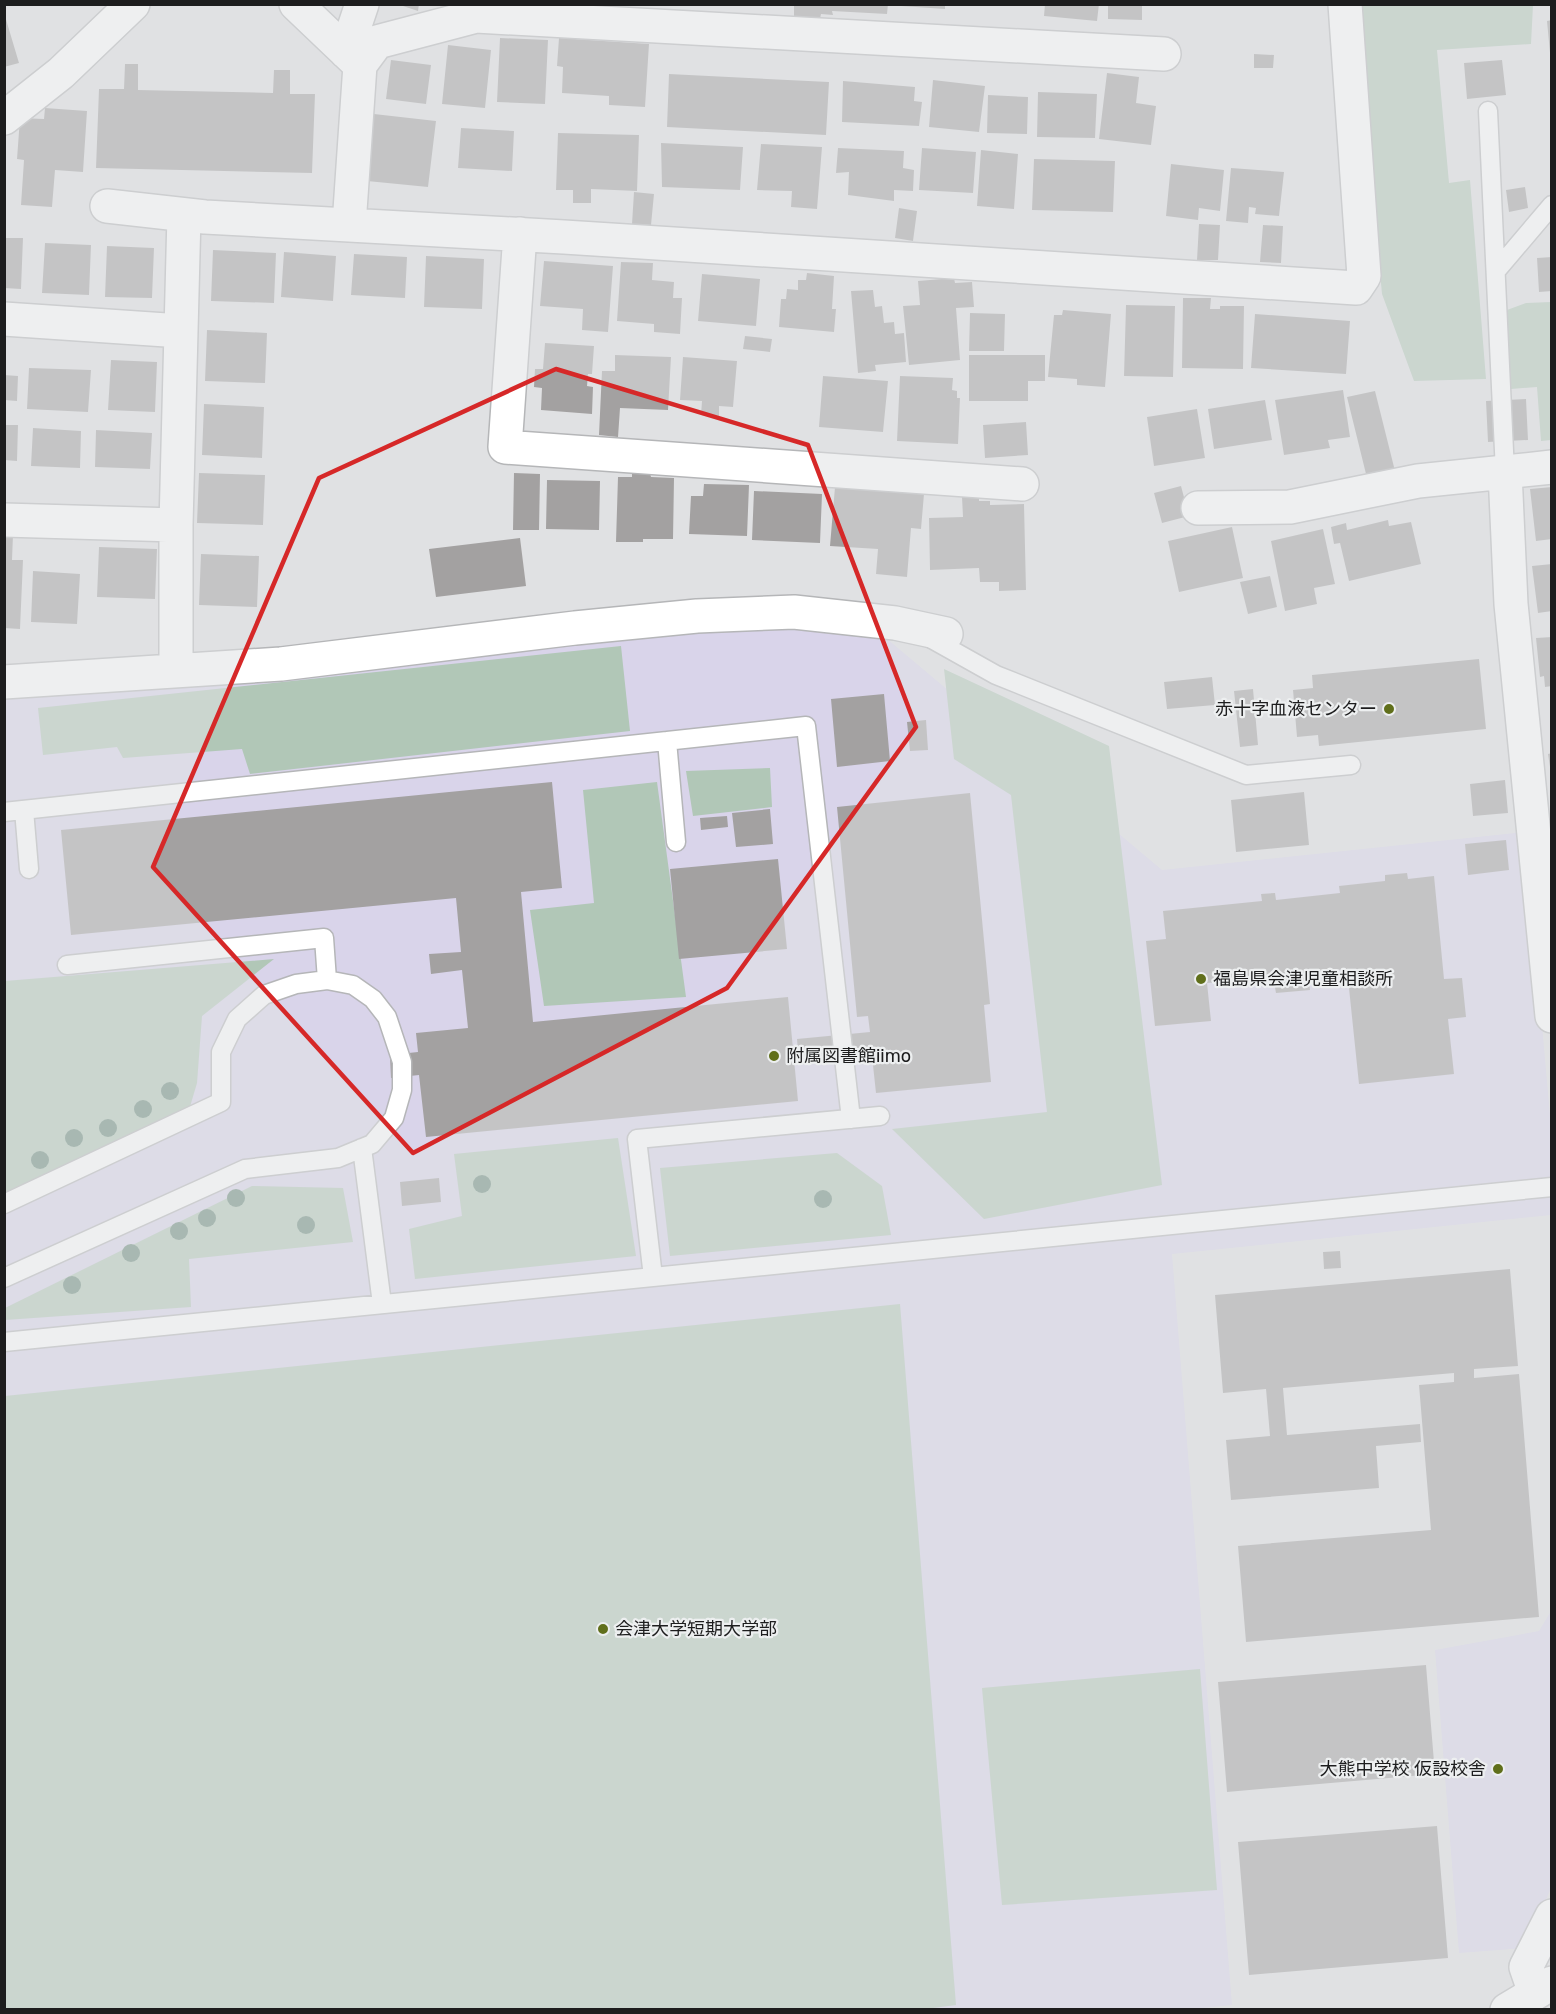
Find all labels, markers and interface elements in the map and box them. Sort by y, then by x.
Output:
place label: 赤十字血液センター [1215,698,1377,720]
marker: 赤十字血液センター [1382,702,1396,716]
place label: 福島県会津児童相談所 [1213,968,1393,990]
marker: 福島県会津児童相談所 [1194,972,1208,986]
place label: 附属図書館iimo [786,1045,911,1067]
marker: 附属図書館iimo [767,1049,781,1063]
place label: 会津大学短期大学部 [615,1618,777,1640]
marker: 会津大学短期大学部 [596,1622,610,1636]
place label: 大熊中学校 仮設校舎 [1320,1758,1486,1780]
marker: 大熊中学校 仮設校舎 [1491,1762,1505,1776]

